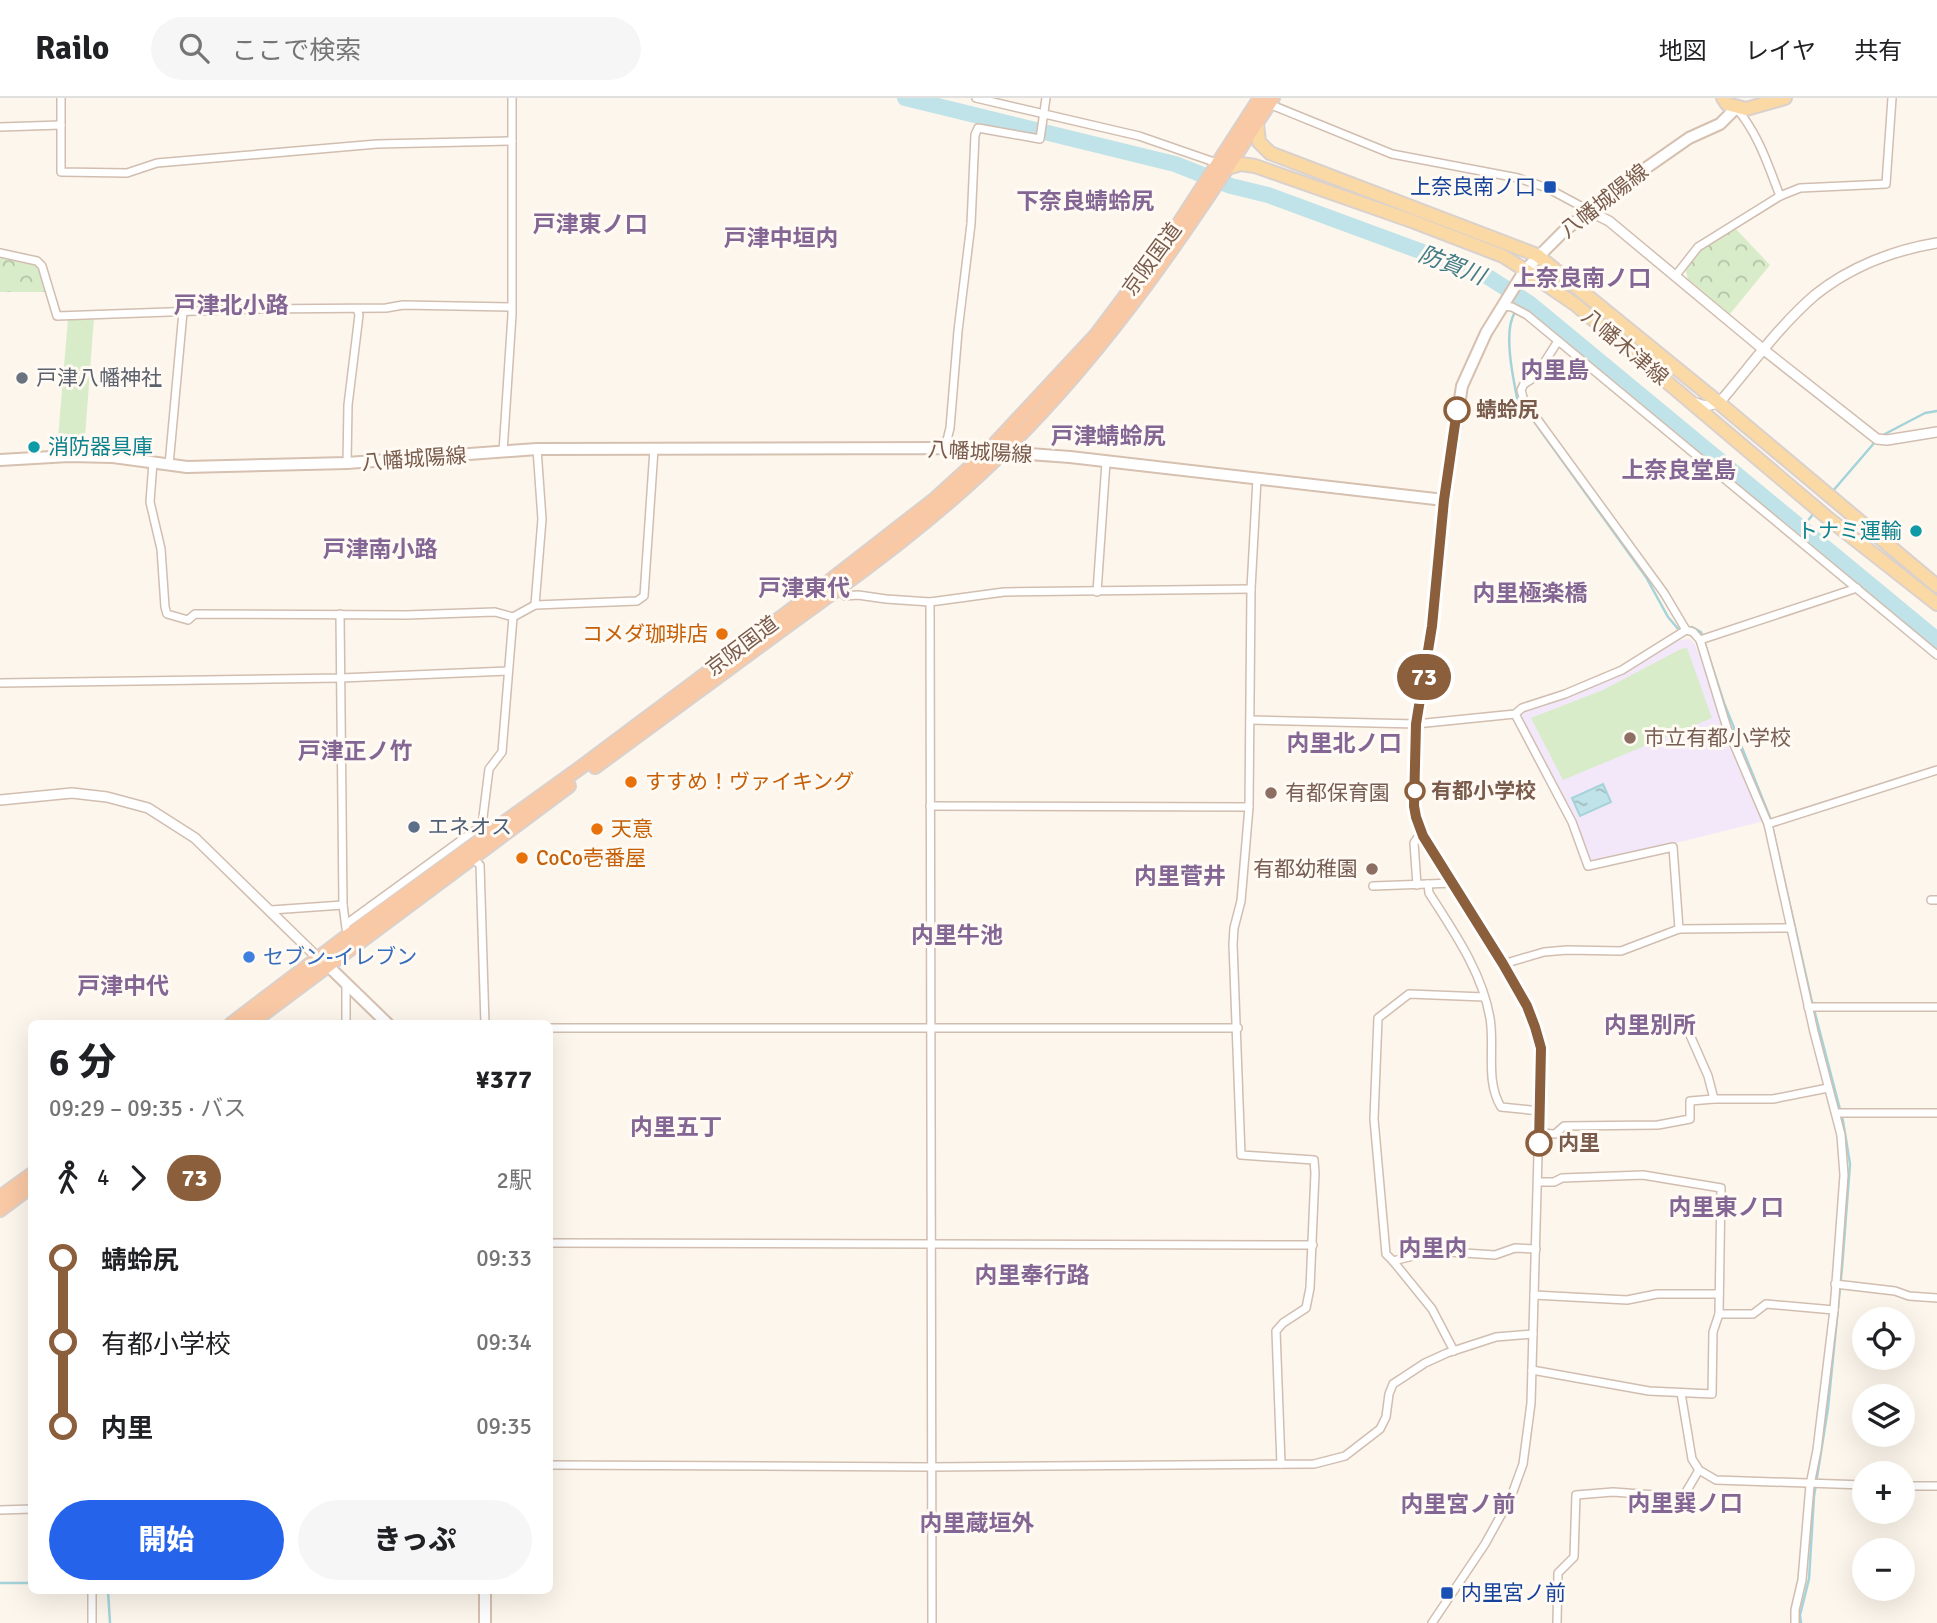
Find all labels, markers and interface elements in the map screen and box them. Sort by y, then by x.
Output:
search box [151,17,641,80]
text: Railo [35,28,109,69]
icon: search [175,29,213,67]
text: ここで検索 [231,35,361,67]
text: 地図 [1659,36,1707,66]
text: レイヤ [1745,36,1816,66]
text: 共有 [1854,36,1902,66]
street label: 八幡城陽線 [1555,158,1653,244]
place label: 上奈良南ノ口 [1410,174,1536,200]
marker: 上奈良南ノ口 [1542,179,1558,195]
district label: 下奈良蜻蛉尻 [1016,187,1154,216]
district label: 戸津東ノ口 [533,210,648,239]
street label: 京阪国道 [1117,217,1187,301]
district label: 戸津中垣内 [724,224,839,253]
water label: 防賀川 [1414,240,1492,292]
district label: 上奈良南ノ口 [1513,264,1651,293]
district label: 戸津北小路 [174,291,289,320]
street label: 八幡木津線 [1576,303,1674,391]
district label: 内里島 [1521,356,1590,385]
place label: 戸津八幡神社 [36,365,162,391]
marker: 戸津八幡神社 [14,370,30,386]
marker: 蜻蛉尻 [1444,397,1470,423]
place label: 蜻蛉尻 [1476,397,1539,423]
district label: 戸津蜻蛉尻 [1051,422,1166,451]
place label: 消防器具庫 [48,434,153,460]
street label: 八幡城陽線 [927,436,1033,468]
marker: 消防器具庫 [26,439,42,455]
street label: 八幡城陽線 [361,442,467,476]
district label: 上奈良堂島 [1622,456,1737,485]
place label: トナミ運輸 [1797,518,1902,544]
marker: トナミ運輸 [1908,523,1924,539]
district label: 戸津南小路 [323,535,438,564]
district label: 戸津東代 [758,574,850,603]
district label: 内里極楽橋 [1473,579,1588,608]
street label: 京阪国道 [701,610,783,682]
place label: コメダ珈琲店 [582,621,708,647]
marker: コメダ珈琲店 [714,626,730,642]
line badge: 73 [1392,654,1456,700]
text: 73 [1411,662,1437,692]
place label: 市立有都小学校 [1644,725,1791,751]
district label: 内里北ノ口 [1287,729,1402,758]
marker: 市立有都小学校 [1622,730,1638,746]
district label: 戸津正ノ竹 [298,737,413,766]
place label: すすめ！ヴァイキング [645,769,854,795]
marker: すすめ！ヴァイキング [623,774,639,790]
place label: 有都小学校 [1431,778,1536,804]
place label: 有都保育園 [1285,780,1390,806]
marker: 有都小学校 [1405,781,1425,801]
marker: 有都保育園 [1263,785,1279,801]
place label: エネオス [428,814,512,840]
place label: 天意 [611,816,653,842]
marker: エネオス [406,819,422,835]
marker: 天意 [589,821,605,837]
place label: CoCo壱番屋 [536,845,646,871]
marker: CoCo壱番屋 [514,850,530,866]
place label: 有都幼稚園 [1253,856,1358,882]
marker: 有都幼稚園 [1364,861,1380,877]
district label: 内里菅井 [1134,862,1226,891]
district label: 内里牛池 [911,921,1003,950]
place label: セブン-イレブン [263,944,417,970]
marker: セブン-イレブン [241,949,257,965]
district label: 戸津中代 [77,972,169,1001]
district label: 内里別所 [1604,1011,1696,1040]
text: 6 分 [49,1039,116,1086]
text: ¥377 [476,1064,532,1096]
text: 09:29 – 09:35 · バス [49,1094,246,1123]
district label: 内里五丁 [630,1113,722,1142]
marker: 内里 [1526,1130,1552,1156]
place label: 内里 [1558,1130,1600,1156]
icon: walk [49,1159,87,1197]
icon: forward [119,1159,157,1197]
text: 4 [97,1163,109,1192]
text: 73 [181,1163,207,1193]
text: 2駅 [497,1166,532,1195]
district label: 内里東ノ口 [1669,1193,1784,1222]
district label: 内里内 [1399,1234,1468,1263]
text: 09:33 [476,1244,532,1273]
text: 蜻蛉尻 [101,1245,179,1277]
district label: 内里奉行路 [975,1261,1090,1290]
map controls [1852,1307,1915,1601]
button: locate [1852,1307,1915,1370]
text: 09:34 [476,1328,532,1357]
text: 有都小学校 [101,1329,231,1361]
button: layers [1852,1384,1915,1447]
text: 09:35 [476,1412,532,1441]
text: 内里 [101,1413,153,1445]
button: + [1852,1461,1915,1524]
district label: 内里巽ノ口 [1628,1489,1743,1518]
district label: 内里宮ノ前 [1401,1490,1516,1519]
button: 開始 [49,1500,284,1580]
button: きっぷ [298,1500,532,1580]
district label: 内里蔵垣外 [920,1509,1035,1538]
button: − [1852,1538,1915,1601]
place label: 内里宮ノ前 [1461,1580,1566,1606]
marker: 内里宮ノ前 [1439,1585,1455,1601]

